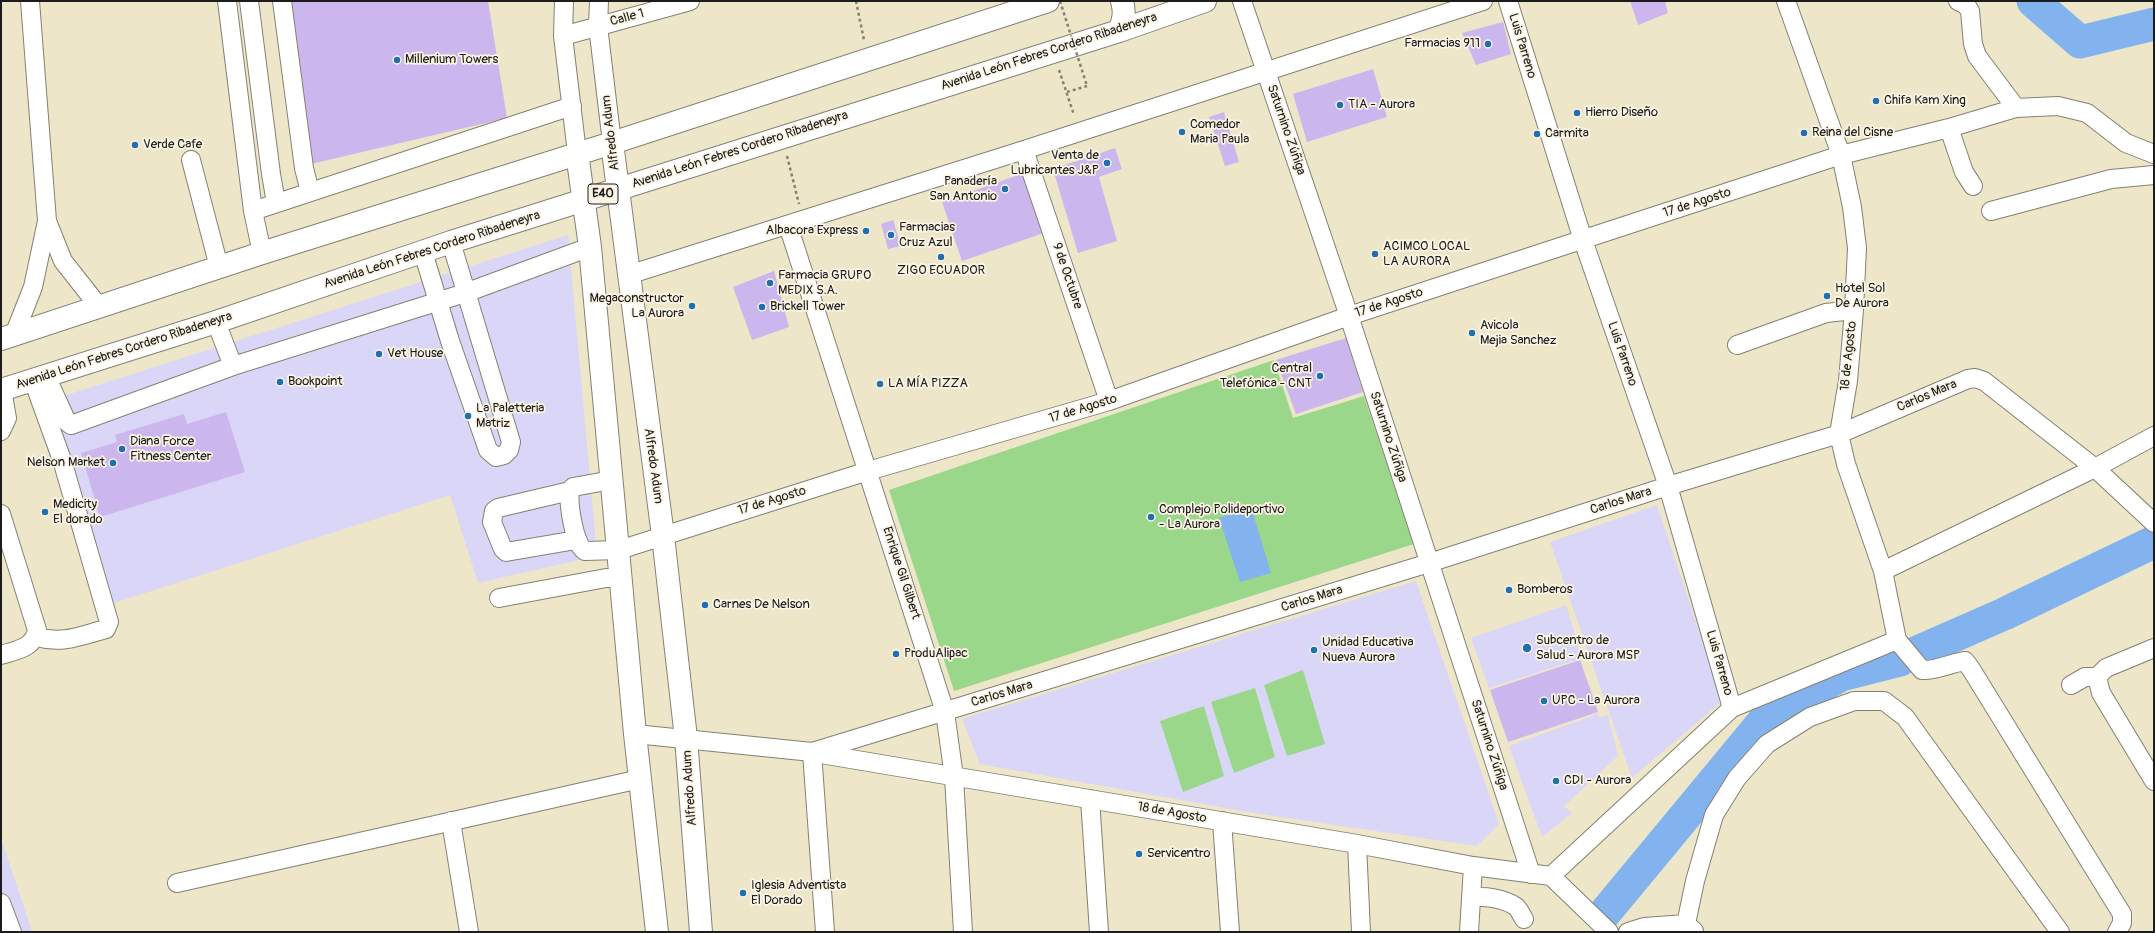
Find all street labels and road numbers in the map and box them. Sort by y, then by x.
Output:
street label: Calle 1 [608,6,646,30]
street label: Avenida León Febres Cordero Ribadeneyra [939,10,1159,94]
street label: Luis Parreno [1505,12,1539,80]
street label: Saturnino Zúñiga [1263,83,1309,177]
street label: Alfredo Adum [599,94,623,172]
street label: Avenida León Febres Cordero Ribadeneyra [630,108,850,192]
road number: E40 [588,184,618,204]
street label: 17 de Agosto [1661,185,1733,221]
street label: Avenida León Febres Cordero Ribadeneyra [322,208,542,292]
street label: 9 de Octubre [1048,241,1086,311]
street label: 17 de Agosto [1353,285,1425,321]
street label: Avenida León Febres Cordero Ribadeneyra [14,309,234,393]
street label: Luis Parreno [1604,320,1640,388]
street label: 18 de Agosto [1838,320,1860,392]
street label: Carlos Mara [1895,376,1959,416]
street label: Saturnino Zúñiga [1366,390,1410,484]
street label: 17 de Agosto [1047,391,1119,427]
street label: Alfredo Adum [640,427,666,505]
street label: 17 de Agosto [736,483,808,519]
street label: Carlos Mara [1588,484,1654,518]
street label: Enrique Gil Gilbert [879,525,923,621]
street label: Carlos Mara [1279,582,1345,616]
street label: Luis Parreno [1702,629,1736,697]
street label: Carlos Mara [969,677,1035,711]
street label: Saturnino Zúñiga [1467,698,1511,792]
street label: Alfredo Adum [680,750,700,826]
street label: 18 de Agosto [1136,799,1208,827]

